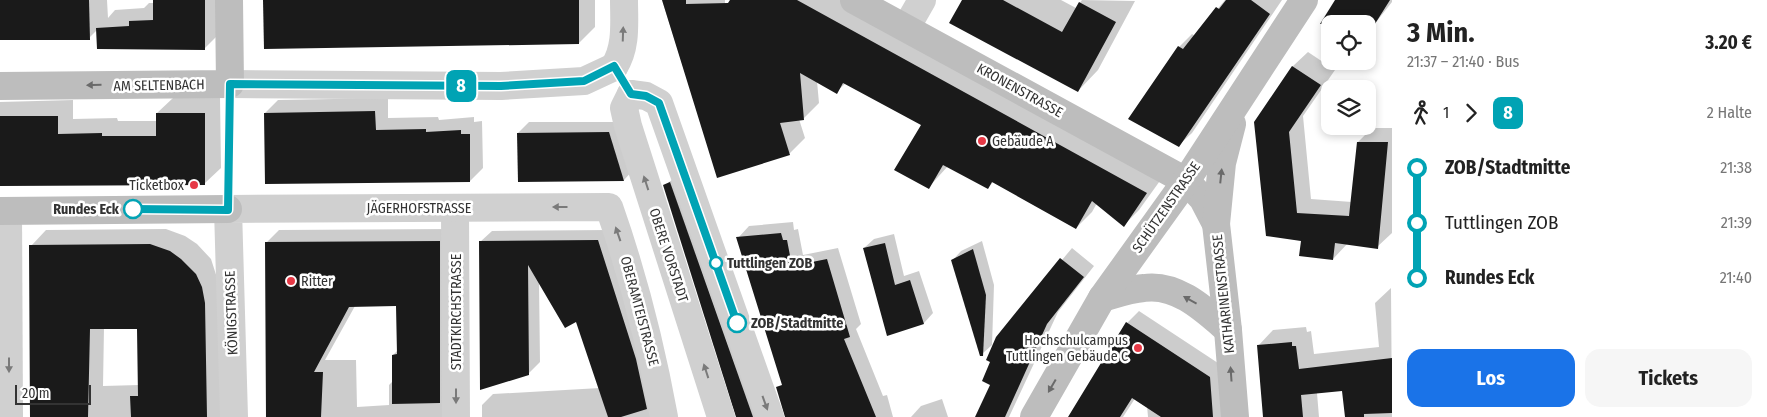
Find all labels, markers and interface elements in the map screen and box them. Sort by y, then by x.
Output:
map controls [1321,15,1376,135]
button: locate [1321,15,1376,70]
text: 3 Min. [1407,16,1475,49]
one-way arrow [620,26,628,42]
text: 3.20 € [1705,31,1752,54]
text: 21:37 – 21:40 · Bus [1407,52,1519,71]
street label: KRONENSTRASSE [974,60,1066,121]
line badge: 8 [445,70,477,102]
text: 8 [456,75,466,97]
street label: AM SELTENBACH [113,76,205,95]
button: layers [1321,80,1376,135]
one-way arrow [85,81,101,89]
icon: walk [1407,99,1435,127]
icon: forward [1457,99,1485,127]
text: 8 [1503,102,1513,124]
text: 1 [1443,103,1449,122]
text: 2 Halte [1707,103,1752,122]
place label: Gebäude A [992,133,1054,150]
marker: Gebäude A [976,135,988,147]
text: ZOB/Stadtmitte [1445,156,1570,179]
street label: SCHÜTZENSTRASSE [1128,158,1204,256]
text: 21:38 [1720,158,1752,177]
one-way arrow [1217,167,1225,183]
one-way arrow [642,175,649,190]
place label: Ticketbox [129,177,185,194]
marker: Ticketbox [188,179,200,191]
marker: Rundes Eck [123,199,143,219]
street label: JÄGERHOFSTRASSE [367,200,472,217]
place label: Rundes Eck [53,201,120,218]
one-way arrow [552,203,568,211]
street label: OBERE VORSTADT [645,206,692,305]
text: Tuttlingen ZOB [1445,211,1558,234]
text: 21:39 [1721,213,1752,232]
one-way arrow [614,226,622,241]
street label: KATHARINENSTRASSE [1209,233,1238,354]
street label: STADTKIRCHSTRASSE [448,253,465,370]
street label: OBERAMTEISTRASSE [617,254,662,368]
place label: Tuttlingen ZOB [727,255,812,272]
marker: Tuttlingen ZOB [709,256,723,270]
text: Rundes Eck [1445,266,1534,289]
text: 21:40 [1720,268,1752,287]
street label: KÖNIGSTRASSE [221,270,241,356]
place label: Ritter [301,273,333,290]
marker: Ritter [285,275,297,287]
one-way arrow [1182,296,1197,304]
marker: ZOB/Stadtmitte [727,313,747,333]
place label: ZOB/Stadtmitte [751,315,843,332]
place label: Hochschulcampus Tuttlingen Gebäude C [1006,332,1128,365]
marker: Hochschulcampus Tuttlingen Gebäude C [1132,342,1144,354]
button: Los [1407,349,1575,407]
button: Tickets [1585,349,1752,407]
one-way arrow [5,357,13,373]
one-way arrow [702,363,710,378]
one-way arrow [1227,365,1235,381]
one-way arrow [1048,378,1056,393]
scale bar [15,382,91,405]
text: 20 m [22,385,50,402]
one-way arrow [452,389,460,405]
one-way arrow [761,396,769,411]

